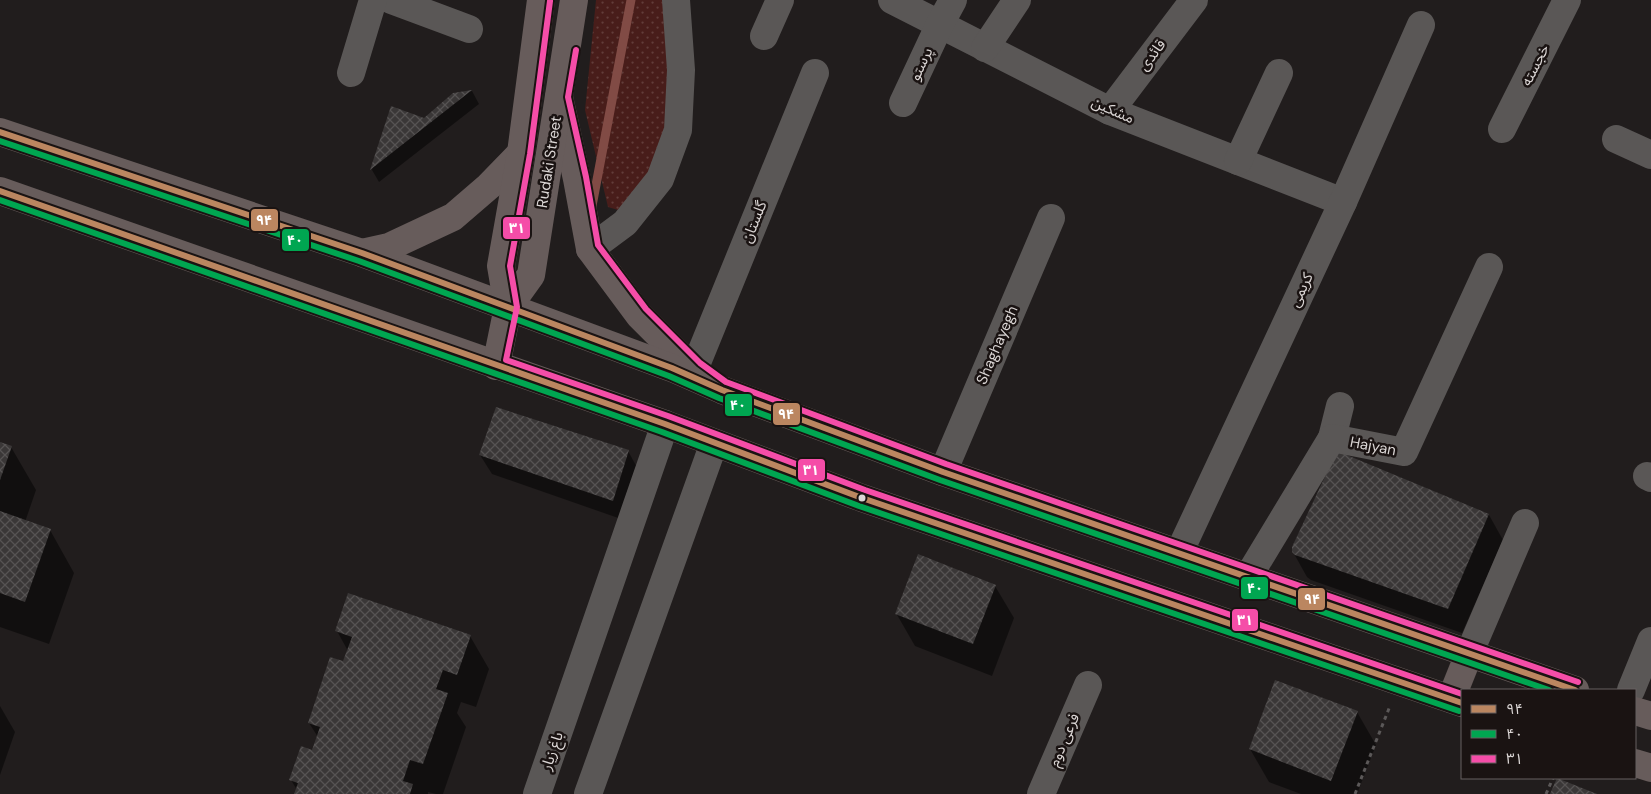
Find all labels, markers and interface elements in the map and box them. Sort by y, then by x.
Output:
street label: قائدی [1134,35,1171,75]
street label: خجسته [1516,41,1554,89]
street label: پرستو [905,44,937,84]
street label: مشکین [1088,92,1138,128]
street label: Rudaki Street [532,115,566,209]
street label: گلستان [737,197,772,246]
line badge: ۹۴ [250,208,279,232]
text: ۹۴ [256,211,272,229]
line badge: ۳۱ [502,216,531,240]
text: ۳۱ [509,219,525,237]
line badge: ۴۰ [281,228,310,252]
text: ۴۰ [287,231,303,249]
street label: کریمی [1284,269,1318,310]
street label: Shaghayegh [971,303,1023,387]
line badge: ۴۰ [724,393,753,417]
text: ۴۰ [730,396,746,414]
line badge: ۹۴ [772,402,801,426]
text: ۹۴ [778,405,794,423]
street label: Hajyan [1348,432,1398,460]
line badge: ۳۱ [797,458,826,482]
text: ۳۱ [803,461,819,479]
unlabelled marker [857,493,867,503]
line badge: ۴۰ [1240,576,1269,600]
text: ۴۰ [1247,579,1263,597]
line badge: ۹۴ [1297,587,1326,611]
text: ۹۴ [1304,590,1320,608]
line badge: ۳۱ [1231,608,1259,632]
text: ۳۱ [1237,611,1253,629]
legend [1461,689,1636,779]
text: ۹۴ [1506,699,1523,719]
street label: فرعی دوم [1044,710,1085,770]
text: ۴۰ [1506,724,1523,744]
street label: باغ زیار [536,729,570,774]
text: ۳۱ [1506,749,1523,769]

